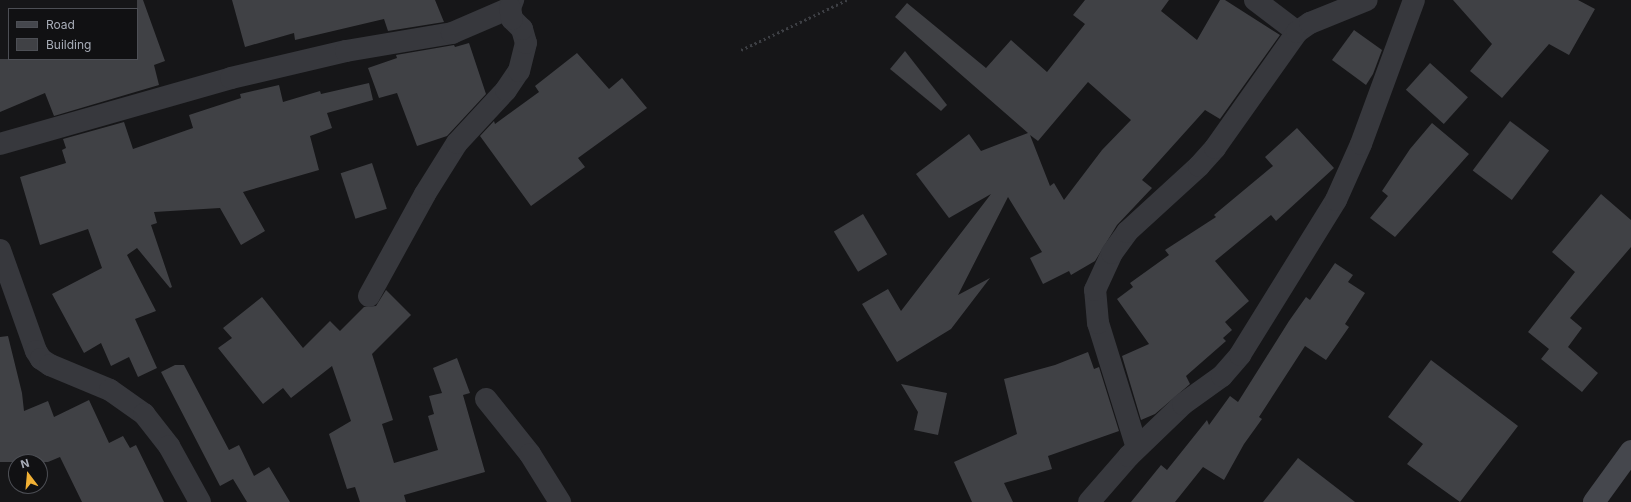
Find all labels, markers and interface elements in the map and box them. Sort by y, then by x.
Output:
legend [8,8,138,60]
text: Road [46,17,75,32]
text: Building [46,37,91,52]
north arrow [8,454,48,494]
text: N [19,456,31,471]

